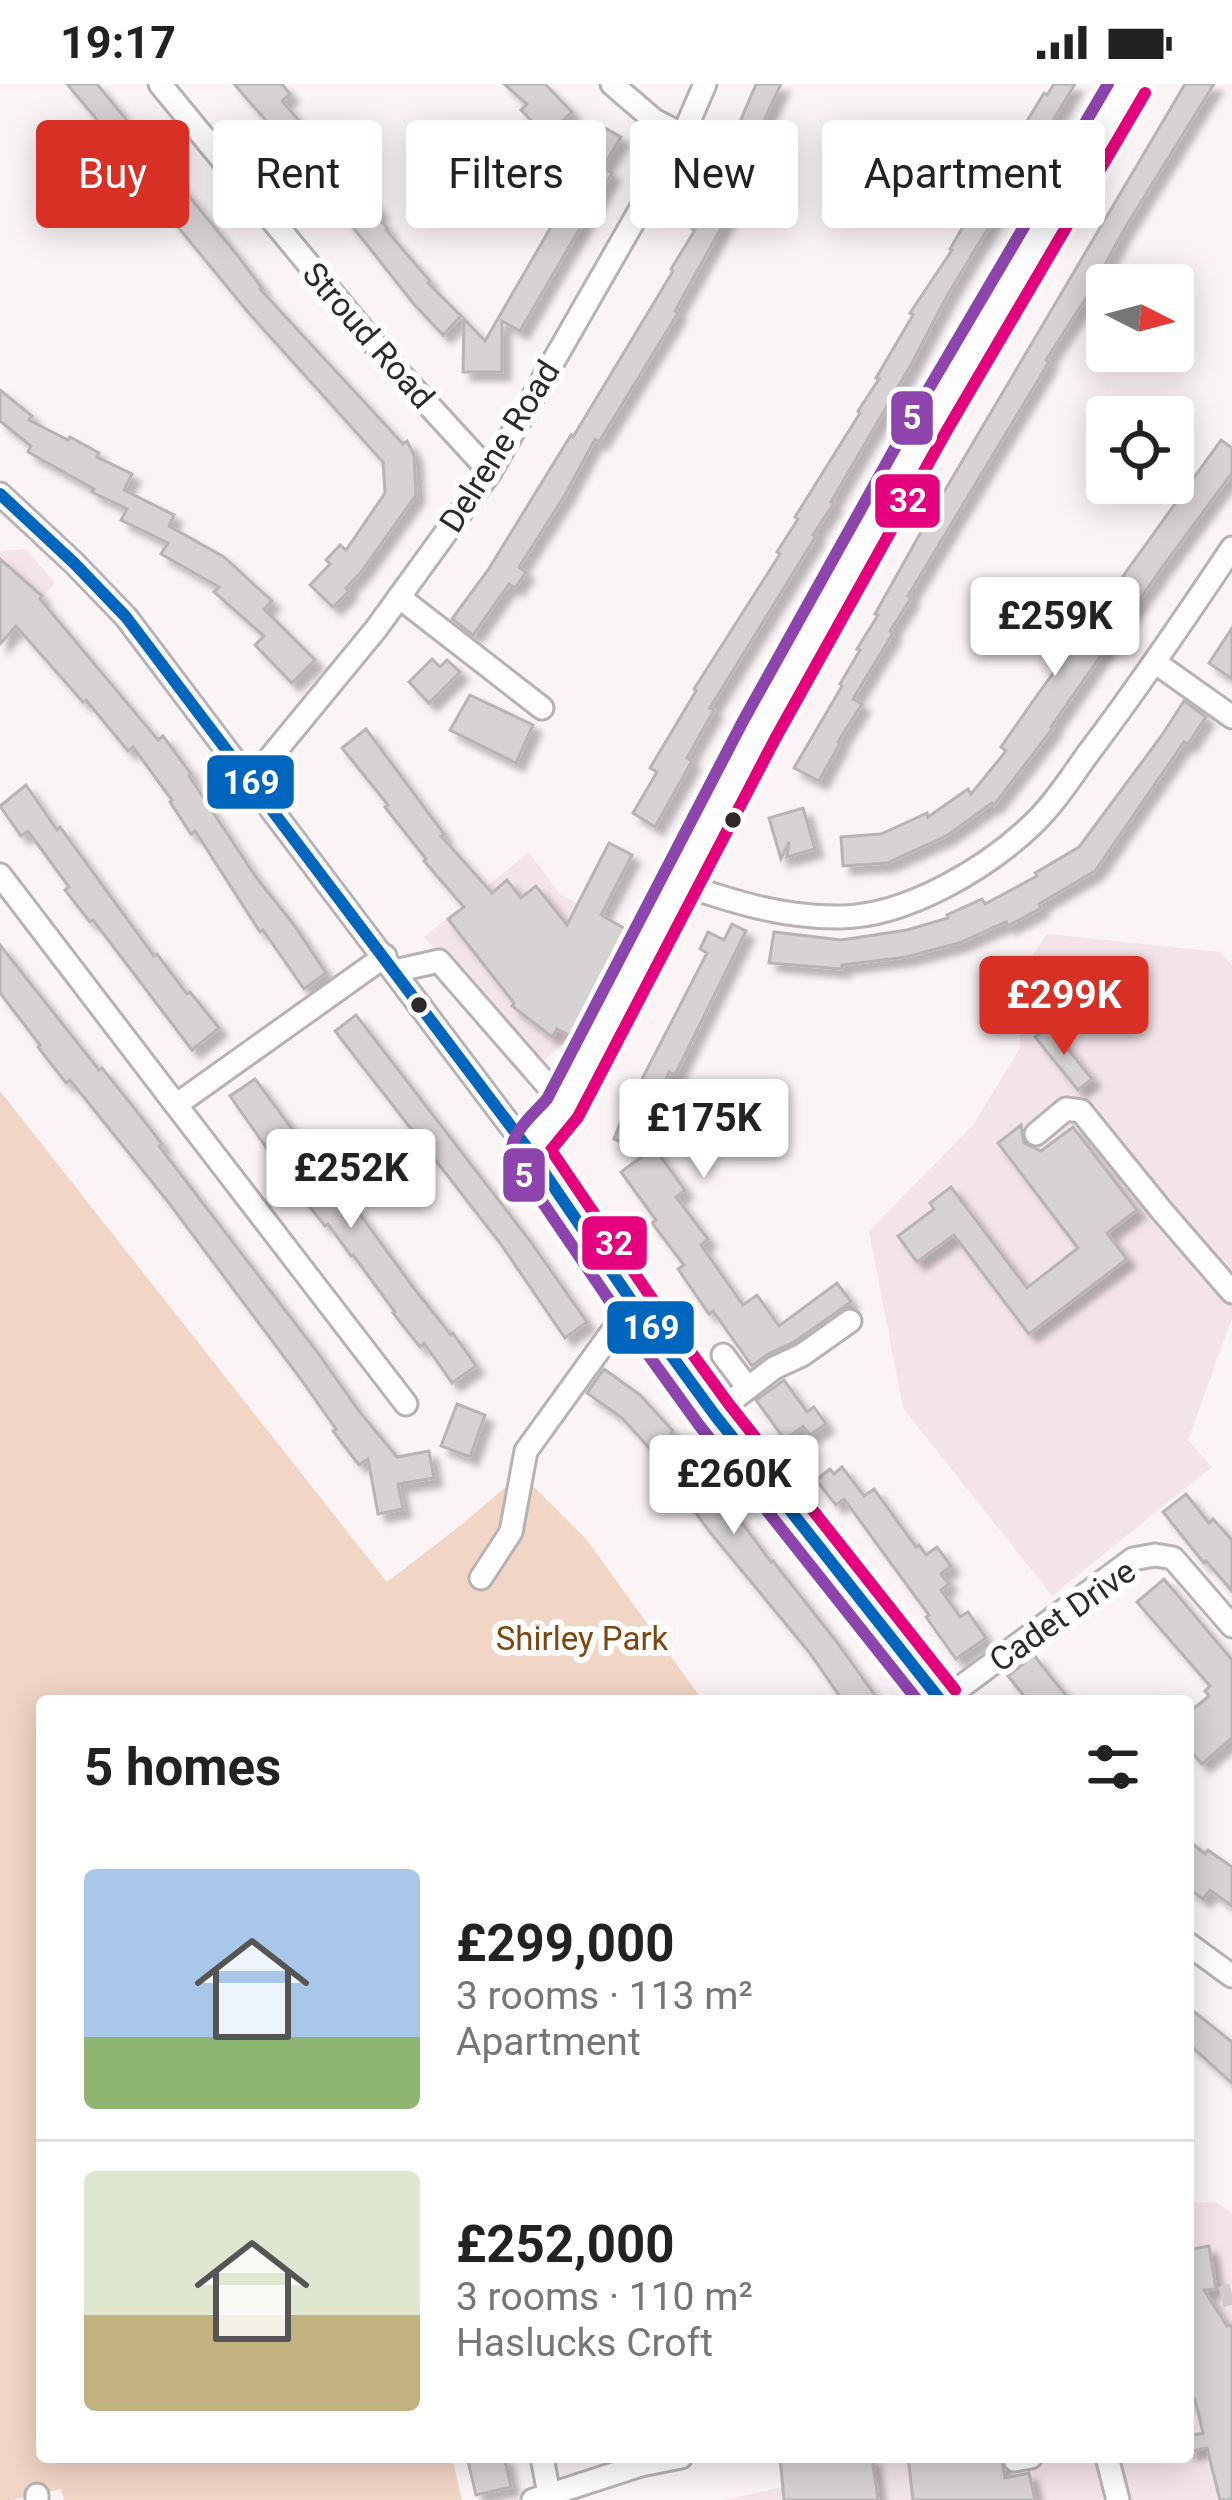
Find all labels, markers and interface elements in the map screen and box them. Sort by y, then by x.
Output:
text: 19:17 [60,16,176,69]
chip: Buy [36,120,189,228]
chip: Rent [213,120,382,228]
chip: Filters [406,120,606,228]
chip: New [630,120,798,228]
chip: Apartment [822,120,1105,228]
street label: Stroud Road [295,254,443,416]
north arrow [1086,264,1194,372]
map controls [1086,264,1194,504]
street label: Delrene Road [431,353,568,539]
line badge: 5 [889,389,935,447]
button: locate [1086,396,1194,504]
text: 5 [903,398,921,437]
line badge: 32 [873,472,942,530]
text: 32 [889,481,927,520]
pin: £259K [971,577,1139,679]
text: £259K [997,593,1113,639]
line badge: 169 [205,753,296,811]
text: 169 [223,763,279,802]
unlabelled marker [722,809,744,831]
pin: £299K [980,956,1148,1058]
text: £299K [1006,972,1122,1018]
unlabelled marker [408,994,430,1016]
pin: £175K [620,1079,788,1181]
text: £175K [646,1095,762,1141]
pin: £252K [267,1129,435,1231]
text: £252K [293,1145,409,1191]
line badge: 5 [501,1146,547,1204]
text: 5 [515,1156,533,1195]
line badge: 32 [580,1214,649,1272]
text: 32 [595,1224,633,1263]
line badge: 169 [605,1299,696,1356]
text: 169 [623,1308,679,1347]
pin: £260K [650,1435,818,1537]
text: £260K [676,1451,792,1497]
street label: Cadet Drive [982,1551,1143,1680]
park label: Shirley Park [496,1619,669,1658]
icon: filters [1080,1734,1146,1800]
text: 5 homes [84,1738,281,1797]
text: £299,000 [456,1914,674,1973]
icon: home [180,1917,324,2061]
text: 3 rooms · 113 m² [456,1973,753,2019]
text: Apartment [456,2019,641,2065]
text: £252,000 [456,2215,674,2274]
icon: home [180,2219,324,2363]
text: 3 rooms · 110 m² [456,2274,753,2320]
text: Haslucks Croft [456,2320,713,2366]

